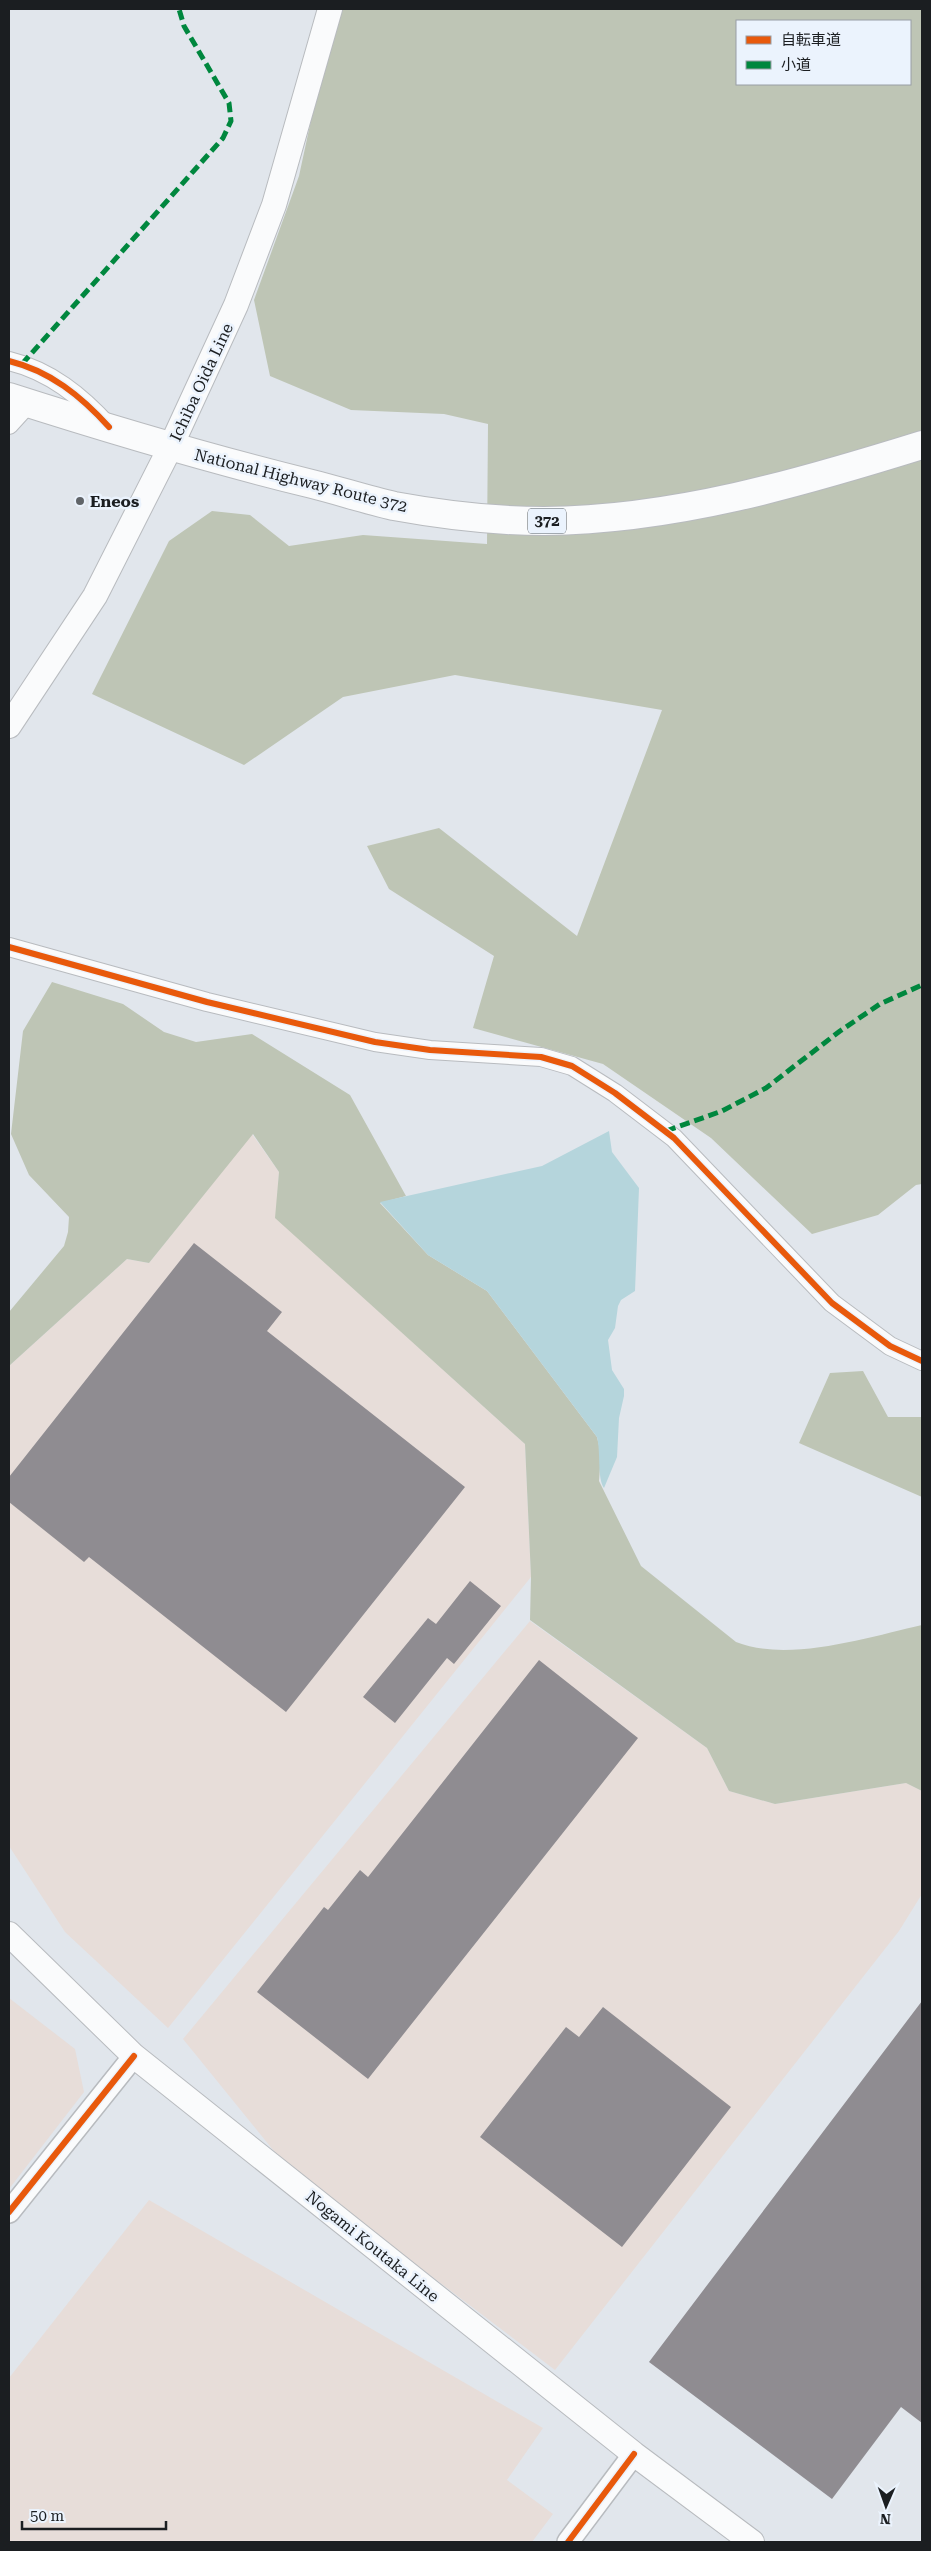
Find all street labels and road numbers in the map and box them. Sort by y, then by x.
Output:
street label: Ichiba Oida Line [166,320,237,444]
street label: National Highway Route 372 [193,445,409,516]
road number: 372 [528,508,566,534]
street label: Nogami Koutaka Line [302,2187,443,2306]

